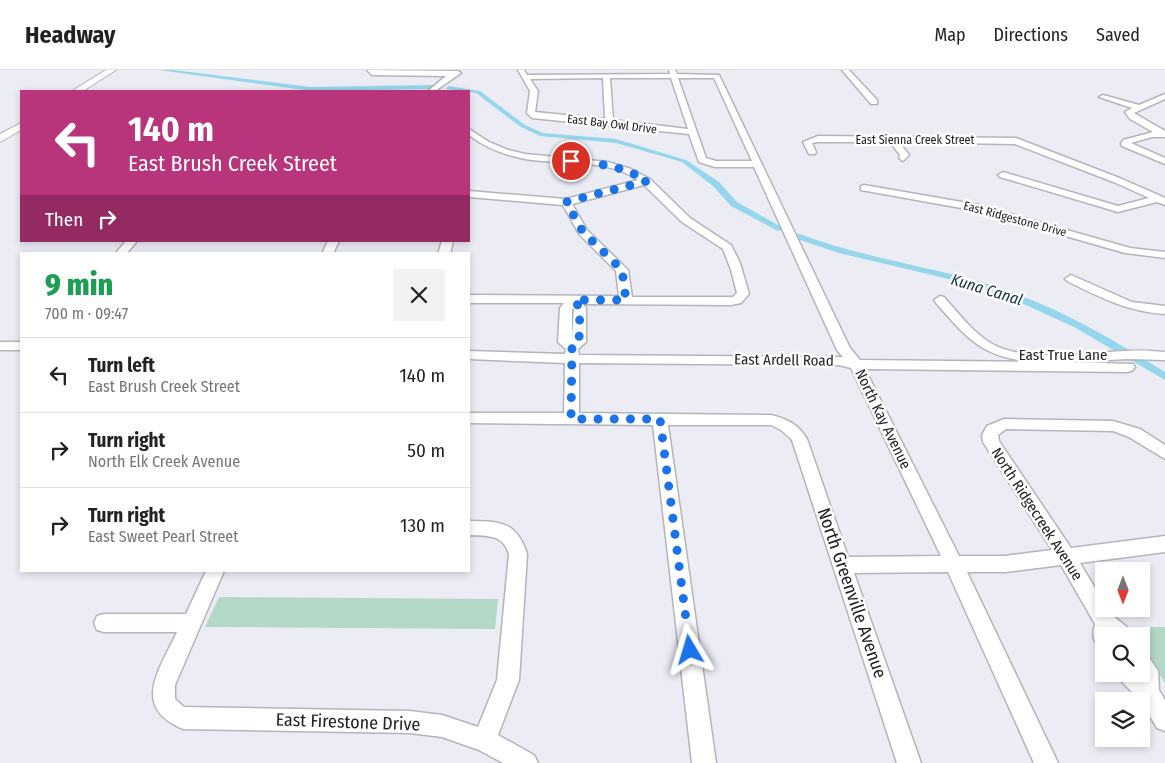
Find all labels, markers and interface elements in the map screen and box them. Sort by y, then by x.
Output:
text: Headway [25,21,116,49]
text: Map [934,24,966,46]
text: Directions [994,24,1068,46]
text: Saved [1096,24,1140,46]
text: 140 m [128,108,214,150]
icon: left [45,110,110,175]
street label: East Bay Owl Drive [566,112,658,136]
street label: East Sienna Creek Street [856,133,975,147]
pin [550,140,592,182]
icon: arrive [557,147,585,175]
text: East Brush Creek Street [128,150,337,177]
street label: East Ridgestone Drive [962,198,1068,240]
icon: right [93,205,121,233]
text: Then [45,208,83,231]
text: 9 min [45,267,113,303]
button: close [393,269,445,321]
water label: Kuna Canal [949,270,1025,309]
text: 700 m · 09:47 [45,304,128,323]
street label: East True Lane [1019,346,1107,364]
street label: East Ardell Road [734,350,834,370]
text: Turn left [88,354,155,377]
icon: left [45,361,73,389]
text: 140 m [399,364,445,387]
street label: North Kay Avenue [851,366,915,472]
text: East Brush Creek Street [88,377,240,396]
text: Turn right [88,429,165,452]
icon: right [45,436,73,464]
text: 50 m [407,439,445,462]
street label: North Ridgecreek Avenue [987,444,1087,584]
text: North Elk Creek Avenue [88,452,240,471]
text: Turn right [88,504,165,527]
street label: North Greenville Avenue [813,505,892,681]
icon: right [45,511,73,539]
text: 130 m [400,514,445,537]
text: East Sweet Pearl Street [88,527,238,546]
north arrow [1095,562,1150,618]
map controls [1095,562,1150,747]
position arrow [663,623,715,675]
button: search [1095,627,1150,682]
button: layers [1095,692,1150,747]
street label: East Firestone Drive [275,708,421,736]

